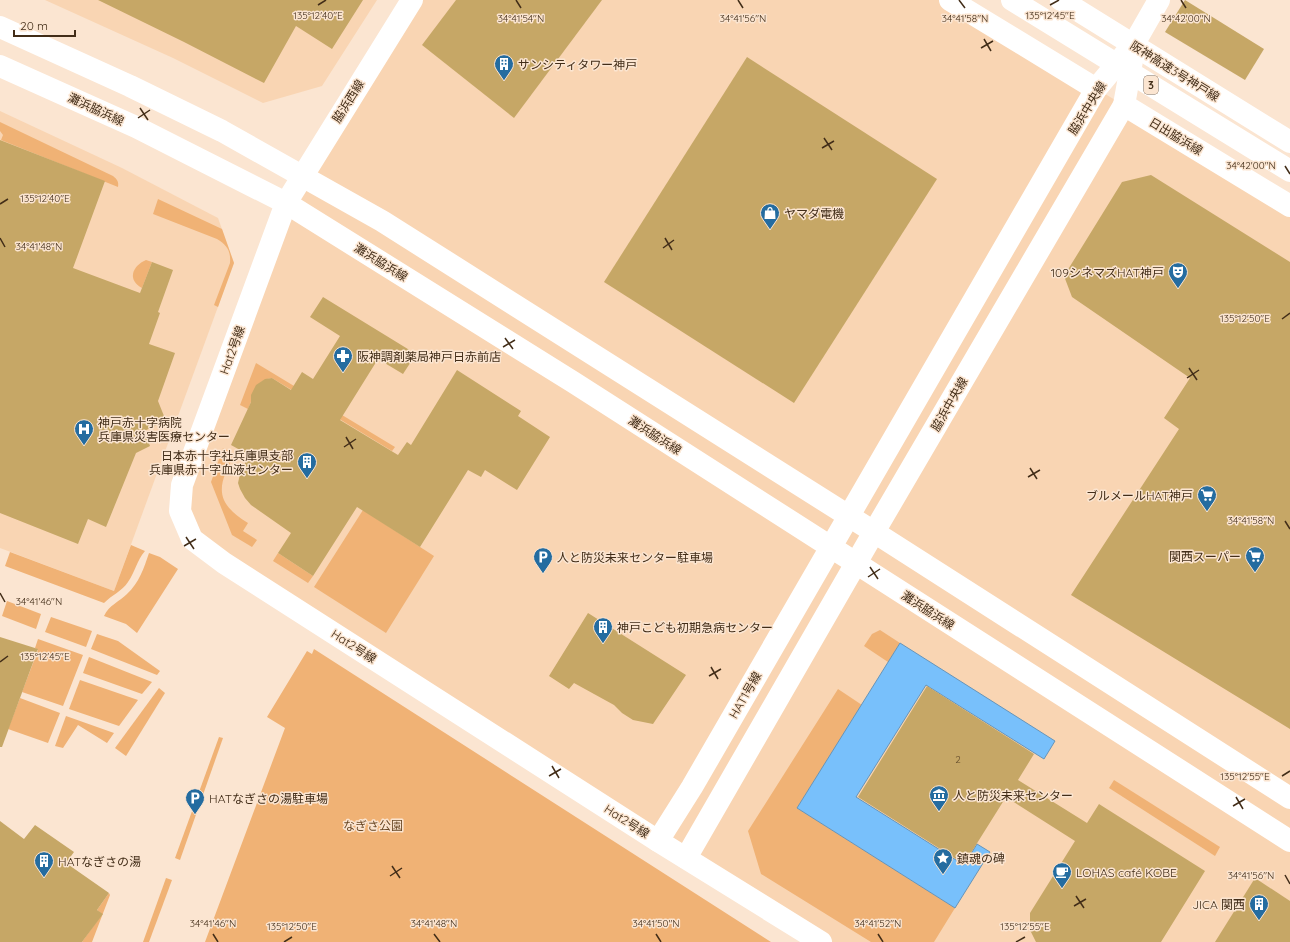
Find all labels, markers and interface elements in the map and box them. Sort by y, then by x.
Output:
text: 135°12'40"E [293,9,343,22]
text: 135°12'45"E [1025,9,1075,22]
scale bar [14,12,75,38]
text: 34°41'54"N [498,12,544,25]
text: 34°41'56"N [720,12,766,25]
text: 34°41'58"N [942,12,988,25]
text: 34°42'00"N [1161,12,1211,25]
text: 20 m [20,18,48,33]
street label: 阪神高速3号神戸線 [1128,38,1222,104]
building icon: サンシティタワー神戸 [493,53,515,81]
place label: サンシティタワー神戸 [518,57,637,72]
road number: 3 [1144,76,1158,94]
street label: 脇浜西線 [329,77,367,125]
street label: 脇浜中央線 [1065,79,1109,137]
street label: 灘浜脇浜線 [66,90,126,128]
street label: 日出脇浜線 [1146,114,1206,158]
text: 34°42'00"N [1226,159,1276,172]
text: 135°12'40"E [20,192,70,205]
shop icon: ヤマダ電機 [759,202,781,230]
place label: ヤマダ電機 [784,206,844,221]
text: 34°41'48"N [16,240,62,253]
street label: 灘浜脇浜線 [352,240,410,284]
theatre icon: 109シネマズHAT神戸 [1167,261,1189,289]
place label: 109シネマズHAT神戸 [1051,265,1164,280]
text: 135°12'50"E [1220,312,1270,325]
street label: Hat2号線 [216,324,248,376]
pharmacy icon: 阪神調剤薬局神戸日赤前店 [332,345,354,373]
place label: 阪神調剤薬局神戸日赤前店 [357,349,501,364]
street label: 脇浜中央線 [928,374,970,434]
street label: 灘浜脇浜線 [626,412,684,458]
place label: 神戸赤十字病院 兵庫県災害医療センター [98,415,230,444]
hospital icon: 神戸赤十字病院 兵庫県災害医療センター [73,418,95,446]
place label: 日本赤十字社兵庫県支部 兵庫県赤十字血液センター [149,448,293,477]
building icon: 日本赤十字社兵庫県支部 兵庫県赤十字血液センター [296,451,318,479]
supermarket icon: ブルメールHAT神戸 [1196,484,1218,512]
place label: ブルメールHAT神戸 [1086,488,1193,503]
text: 34°41'58"N [1228,514,1274,527]
supermarket icon: 関西スーパー [1244,545,1266,573]
parking icon: 人と防災未来センター駐車場 [532,546,554,574]
place label: 関西スーパー [1169,549,1241,564]
place label: 人と防災未来センター駐車場 [557,550,713,565]
street label: 灘浜脇浜線 [899,587,957,633]
text: 34°41'46"N [16,595,62,608]
building icon: 神戸こども初期急病センター [592,616,614,644]
place label: 神戸こども初期急病センター [617,620,773,635]
street label: Hat2号線 [329,626,379,666]
text: 135°12'45"E [20,650,70,663]
street label: HAT1号線 [726,669,764,721]
house number: 2 [955,753,961,766]
text: 135°12'55"E [1220,770,1270,783]
museum icon: 人と防災未来センター [928,784,950,812]
parking icon: HATなぎさの湯駐車場 [184,787,206,815]
place label: 人と防災未来センター [953,788,1073,803]
place label: HATなぎさの湯駐車場 [209,791,328,806]
street label: Hat2号線 [602,801,652,841]
park label: なぎさ公園 [343,818,403,833]
place icon: 鎮魂の碑 [932,847,954,875]
building icon: HATなぎさの湯 [33,850,55,878]
place label: 鎮魂の碑 [957,851,1005,866]
place label: HATなぎさの湯 [58,854,141,869]
cafe icon: LOHAS café KOBE [1051,861,1073,889]
place label: LOHAS café KOBE [1076,865,1177,880]
text: 34°41'56"N [1228,869,1274,882]
building icon: JICA 関西 [1248,893,1270,921]
place label: JICA 関西 [1192,897,1245,912]
text: 34°41'46"N [190,917,236,930]
text: 34°41'48"N [411,917,457,930]
text: 34°41'50"N [632,917,680,930]
text: 34°41'52"N [855,917,901,930]
text: 135°12'50"E [267,920,317,933]
text: 135°12'55"E [1000,920,1050,933]

